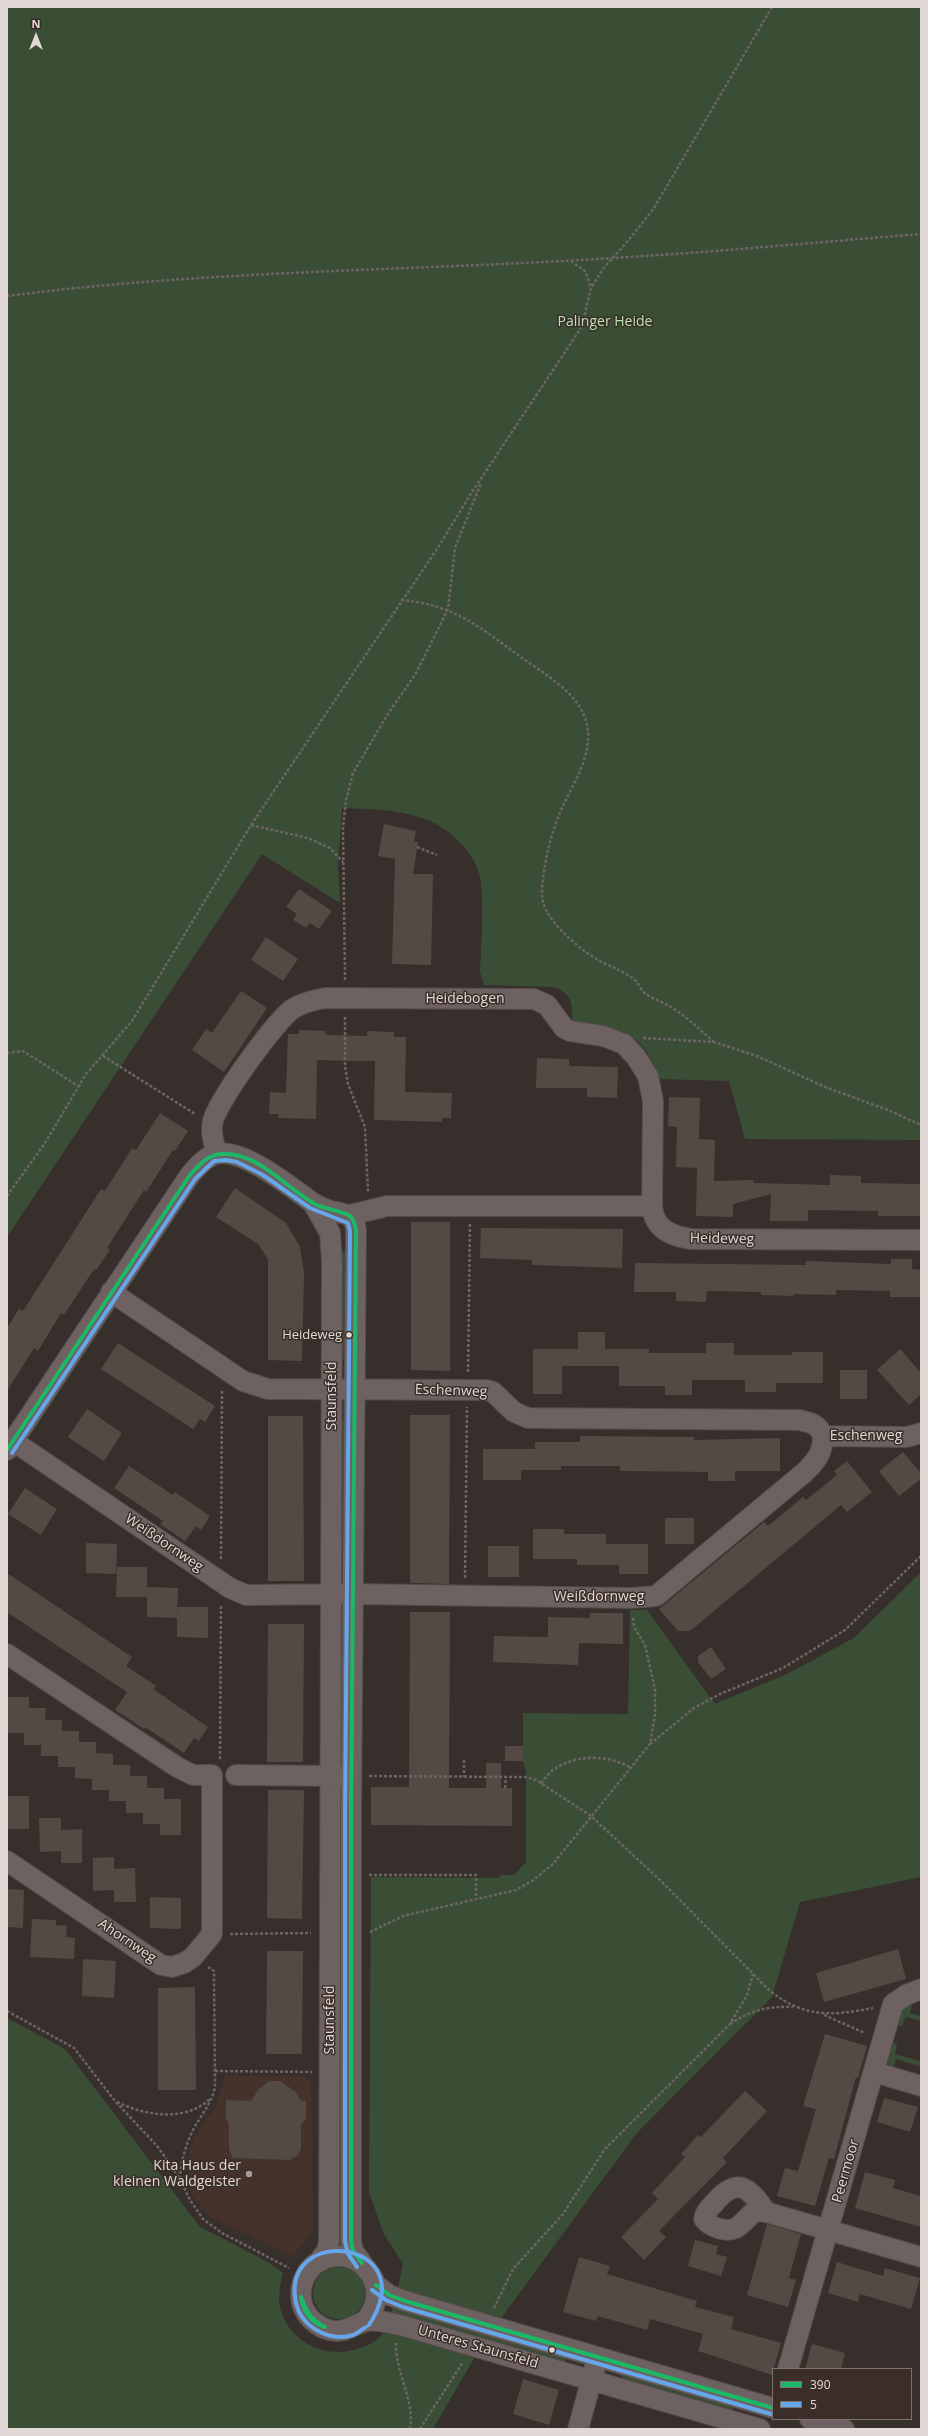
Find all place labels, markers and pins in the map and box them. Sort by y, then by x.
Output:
place label: Heideweg [282,1327,342,1343]
marker: Heideweg [344,1330,354,1340]
place label: Kita Haus der kleinen Waldgeister [113,2158,241,2190]
marker: Kita Haus der kleinen Waldgeister [244,2169,254,2179]
unlabelled marker [547,2345,557,2355]

